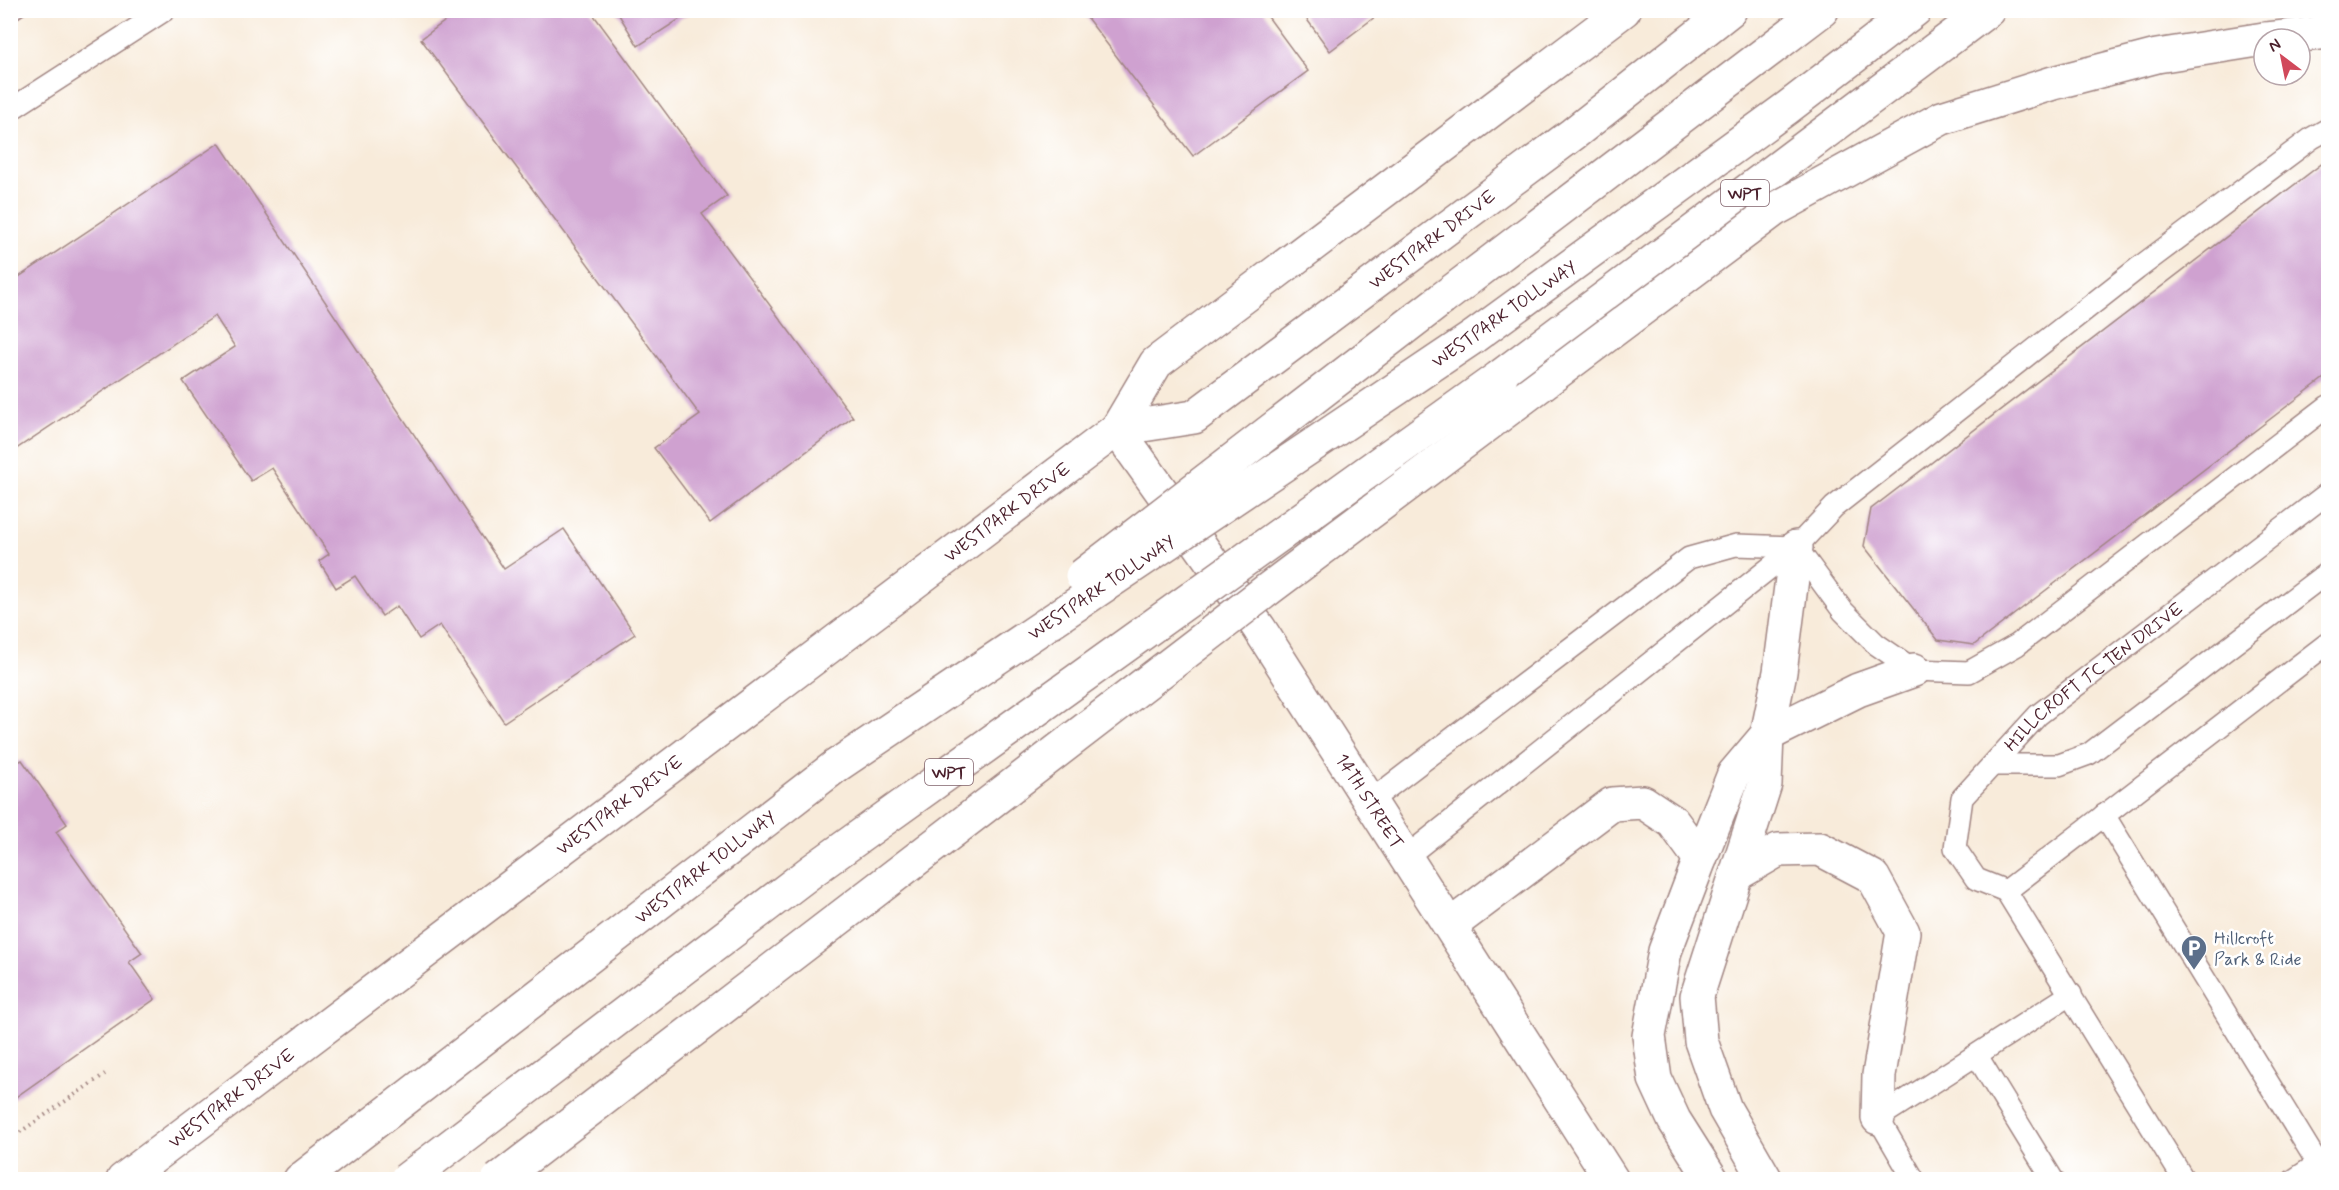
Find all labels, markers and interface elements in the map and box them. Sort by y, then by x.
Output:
north arrow [2252,27,2312,87]
text: N [2265,34,2285,57]
road number: WPT [1721,180,1769,206]
street label: WESTPARK DRIVE [1364,185,1501,295]
street label: WESTPARK TOLLWAY [1427,256,1582,374]
street label: WESTPARK DRIVE [940,457,1076,568]
street label: WESTPARK TOLLWAY [1024,530,1180,646]
street label: HILLCROFT TC TEN DRIVE [2000,597,2188,757]
street label: 14TH STREET [1329,749,1408,854]
street label: WESTPARK DRIVE [552,750,688,861]
road number: WPT [925,759,973,785]
street label: WESTPARK TOLLWAY [630,806,781,930]
place label: Hillcroft Park & Ride [2214,927,2302,972]
parking icon: Hillcroft Park & Ride [2179,933,2209,971]
street label: WESTPARK DRIVE [164,1043,300,1154]

